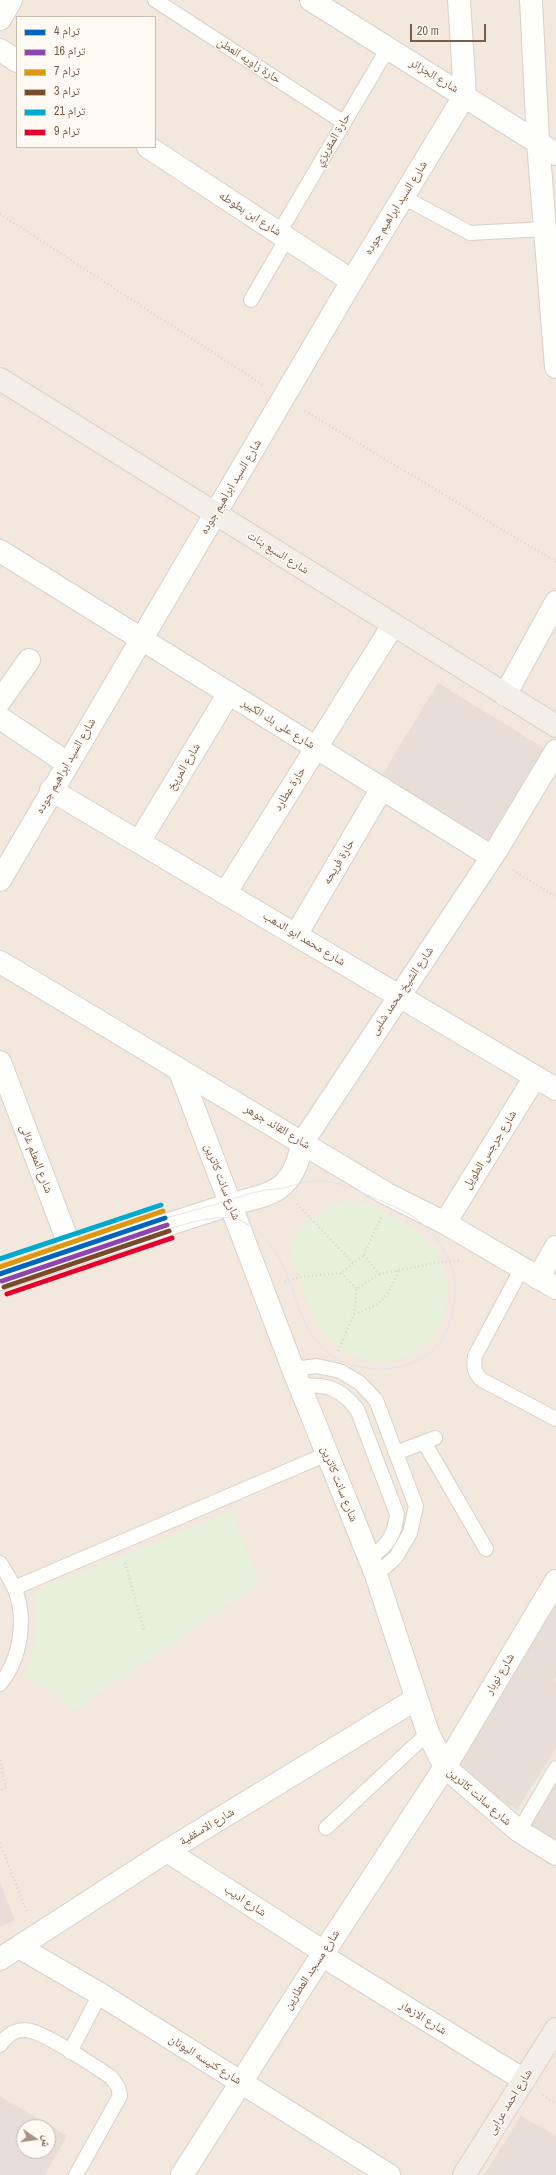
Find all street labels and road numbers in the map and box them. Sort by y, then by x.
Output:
street label: حارة زاويه العطن [214,35,284,87]
street label: شارع الجزائر [407,56,461,96]
street label: حارة المقريزي [312,111,354,169]
street label: شارع السيد ابراهيم جوده [361,158,431,258]
street label: شارع ابن بطوطه [216,189,284,239]
street label: شارع السيد ابراهيم جوده [197,437,265,537]
street label: شارع السبع بنات [245,528,311,578]
street label: شارع على بك الكبير [239,696,317,752]
street label: شارع السيد ابراهيم جوده [33,716,99,816]
street label: شارع المريخ [164,741,204,793]
street label: حارة عطارد [271,764,309,814]
street label: حارة فريحه [320,837,358,887]
street label: شارع محمد ابو الدهب [260,909,348,969]
street label: شارع الشيخ محمد شلبى [367,944,437,1038]
street label: شارع القائد جوهر [241,1102,313,1152]
street label: شارع جرجس الطويل [460,1108,520,1192]
street label: شارع المعلم غالى [16,1122,56,1196]
street label: شارع سانت كاترين [201,1142,243,1222]
street label: شارع سانت كاترين [317,1444,361,1524]
street label: شارع نوبار [482,1651,518,1697]
street label: شارع سانت كاترين [444,1765,514,1829]
street label: شارع الاسقفية [177,1805,237,1849]
street label: شارع اديب [221,1882,269,1920]
street label: شارع مسجد العطارين [281,1927,343,2013]
street label: شارع الازهار [397,1998,449,2038]
street label: شارع كنيسه اليونان [166,2032,244,2088]
street label: شارع احمد عرابى [484,2066,536,2138]

